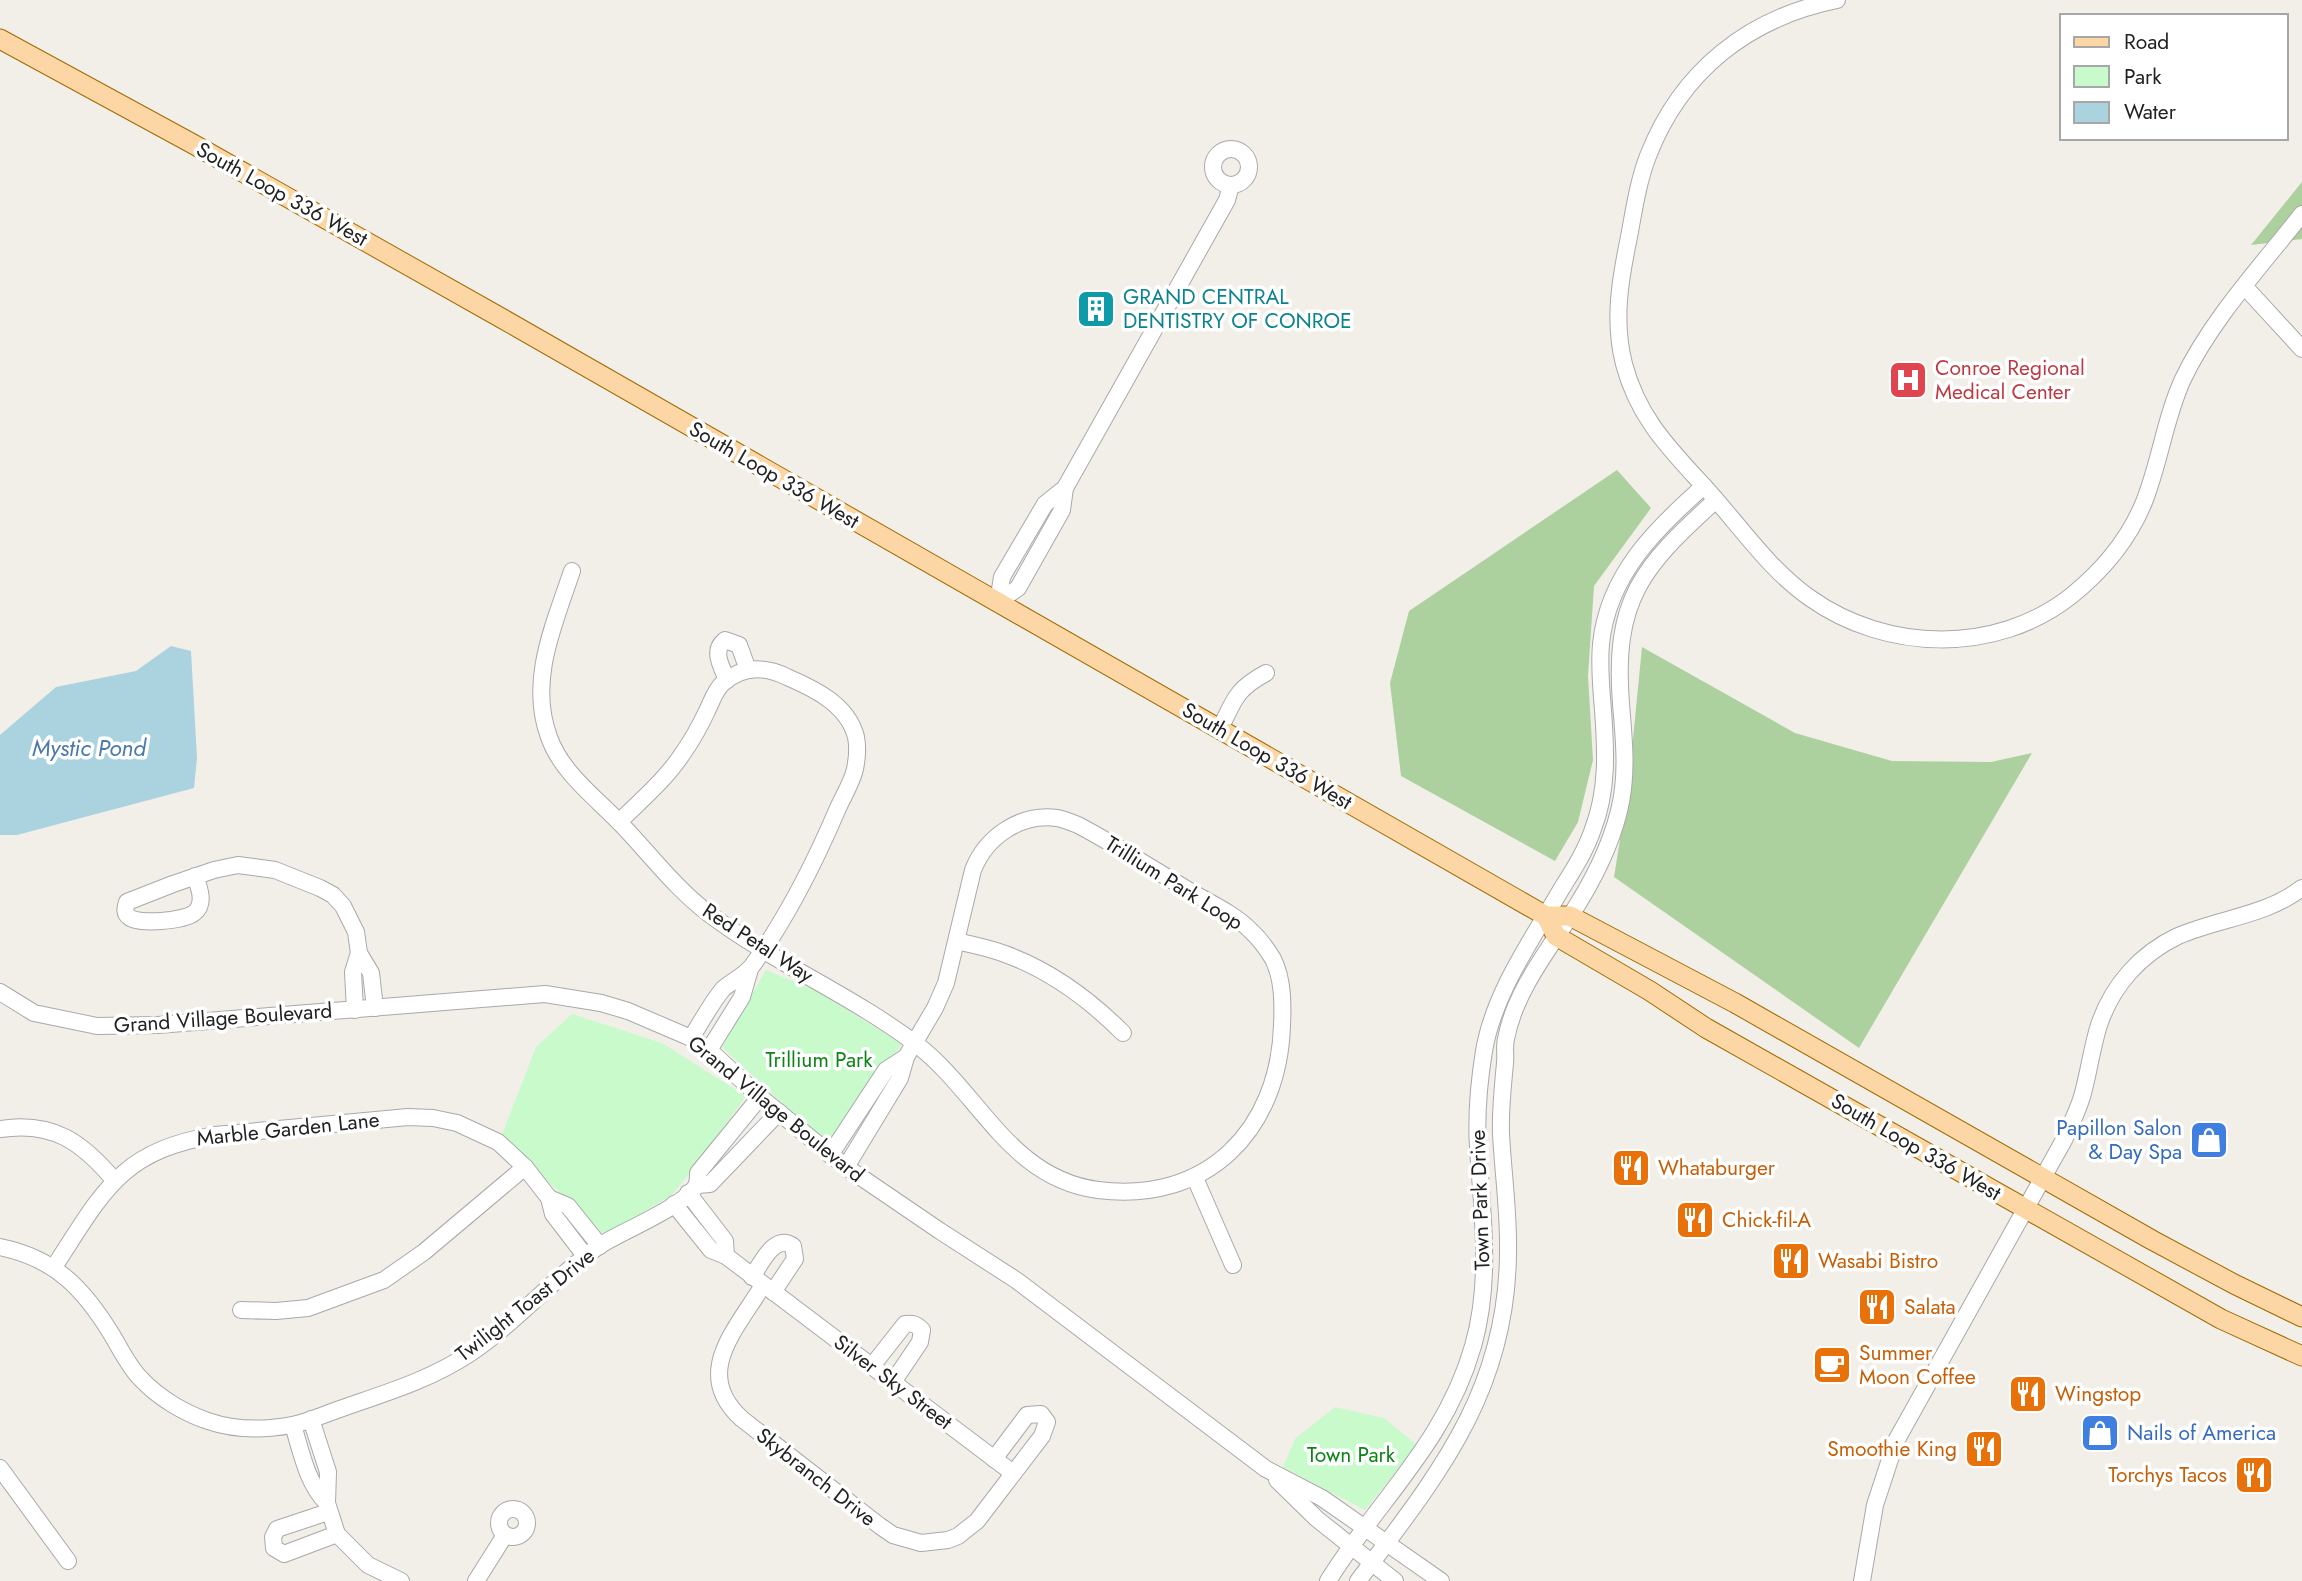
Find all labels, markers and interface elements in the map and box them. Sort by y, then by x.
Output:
legend [2060,14,2288,140]
text: Road [2124,27,2169,57]
text: Park [2124,62,2162,92]
text: Water [2124,97,2177,127]
street label: South Loop 336 West [191,134,373,254]
place label: GRAND CENTRAL DENTISTRY OF CONROE [1123,282,1352,336]
building icon: GRAND CENTRAL DENTISTRY OF CONROE [1075,288,1117,330]
place label: Conroe Regional Medical Center [1935,353,2085,407]
hospital icon: Conroe Regional Medical Center [1887,359,1929,401]
street label: South Loop 336 West [683,414,865,536]
street label: South Loop 336 West [1176,695,1358,817]
water label: Mystic Pond [32,731,147,765]
street label: Trillium Park Loop [1099,829,1249,938]
street label: Red Petal Way [697,896,820,991]
street label: Grand Village Boulevard [113,995,333,1041]
street label: Grand Village Boulevard [681,1028,871,1190]
park label: Trillium Park [766,1045,873,1075]
street label: South Loop 336 West [1825,1086,2007,1208]
street label: Marble Garden Lane [195,1104,381,1153]
place label: Papillon Salon & Day Spa [2056,1113,2182,1167]
shop icon: Papillon Salon & Day Spa [2188,1119,2230,1161]
street label: Town Park Drive [1463,1129,1497,1271]
restaurant icon: Whataburger [1610,1147,1652,1189]
place label: Whataburger [1658,1153,1776,1183]
restaurant icon: Chick-fil-A [1674,1199,1716,1241]
place label: Chick-fil-A [1722,1205,1811,1235]
restaurant icon: Wasabi Bistro [1770,1240,1812,1282]
street label: Twilight Toast Drive [449,1241,601,1369]
place label: Wasabi Bistro [1818,1246,1938,1276]
restaurant icon: Salata [1856,1286,1898,1328]
place label: Salata [1904,1292,1956,1322]
street label: Silver Sky Street [827,1327,959,1437]
place label: Summer Moon Coffee [1859,1338,1976,1392]
cafe icon: Summer Moon Coffee [1811,1344,1853,1386]
restaurant icon: Wingstop [2007,1373,2049,1415]
place label: Wingstop [2055,1379,2141,1409]
shop icon: Nails of America [2079,1412,2121,1454]
place label: Nails of America [2127,1418,2276,1448]
street label: Skybranch Drive [750,1421,882,1533]
restaurant icon: Smoothie King [1963,1428,2005,1470]
place label: Smoothie King [1827,1434,1957,1464]
park label: Town Park [1307,1440,1396,1470]
restaurant icon: Torchys Tacos [2233,1454,2275,1496]
place label: Torchys Tacos [2108,1460,2227,1490]

